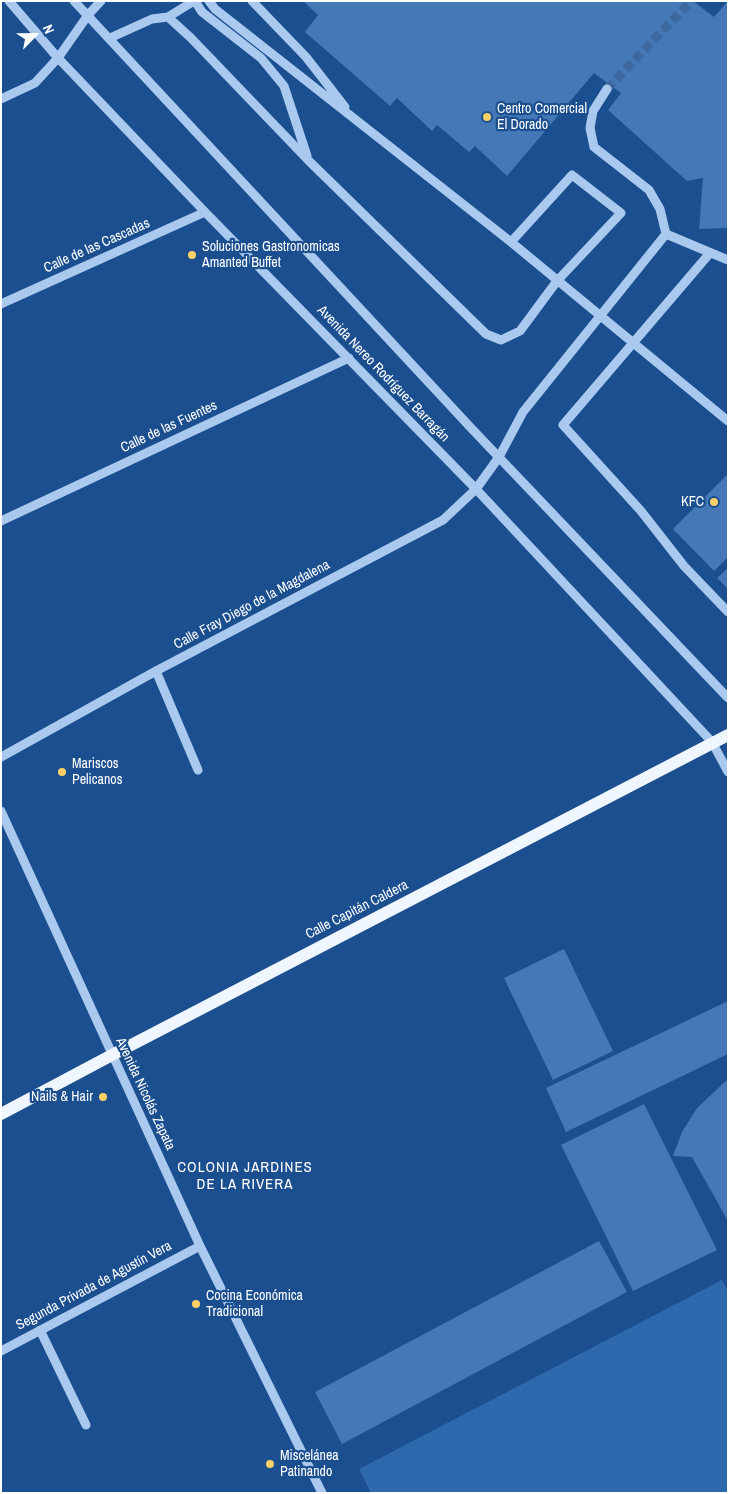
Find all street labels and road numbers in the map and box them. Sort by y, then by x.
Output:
street label: Calle de las Cascadas [41,215,153,277]
street label: Avenida Nereo Rodríguez Barragán [313,302,453,446]
street label: Calle de las Fuentes [118,397,220,457]
street label: Calle Fray Diego de la Magdalena [171,557,333,653]
street label: Calle Capitán Caldera [303,877,411,943]
street label: Avenida Nicolás Zapata [112,1035,178,1153]
street label: Segunda Privada de Agustín Vera [13,1238,175,1334]

